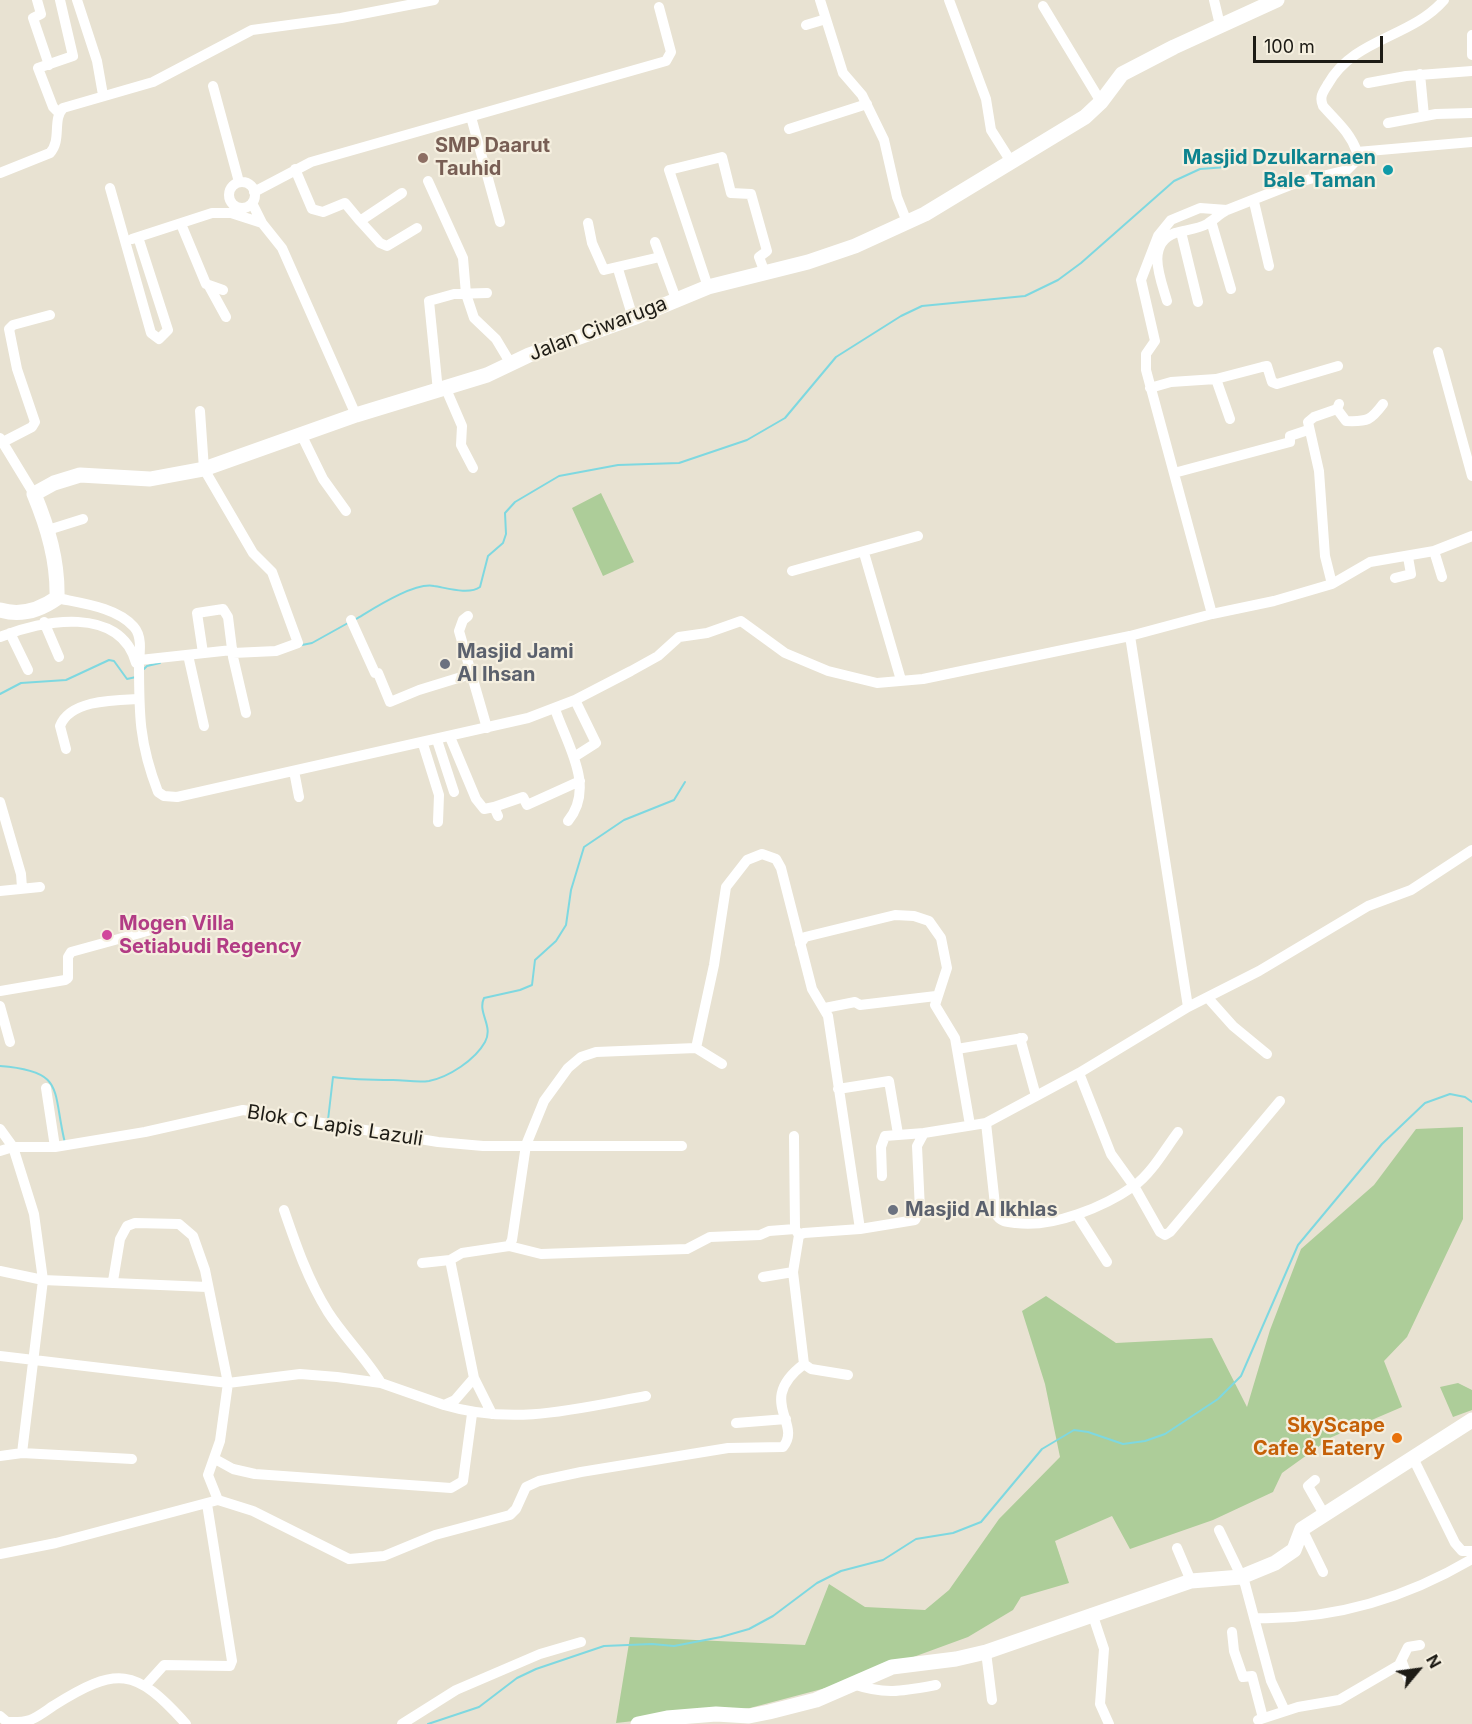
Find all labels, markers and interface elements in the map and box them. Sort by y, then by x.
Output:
scale bar [1256,24,1386,62]
text: 100 m [1264,36,1315,57]
place label: SMP Daarut Tauhid [435,134,550,181]
place label: Masjid Dzulkarnaen Bale Taman [1183,146,1376,193]
marker: SMP Daarut Tauhid [416,151,430,165]
marker: Masjid Dzulkarnaen Bale Taman [1381,163,1395,177]
street label: Jalan Ciwaruga [526,292,670,366]
place label: Masjid Jami Al Ihsan [457,640,574,687]
marker: Masjid Jami Al Ihsan [438,657,452,671]
place label: Mogen Villa Setiabudi Regency [119,912,301,959]
marker: Mogen Villa Setiabudi Regency [100,928,114,942]
street label: Blok C Lapis Lazuli [245,1100,425,1152]
place label: Masjid Al Ikhlas [905,1198,1058,1222]
marker: Masjid Al Ikhlas [886,1203,900,1217]
place label: SkyScape Cafe & Eatery [1253,1414,1385,1461]
marker: SkyScape Cafe & Eatery [1390,1431,1404,1445]
north arrow [1388,1640,1448,1700]
text: N [1422,1651,1445,1671]

